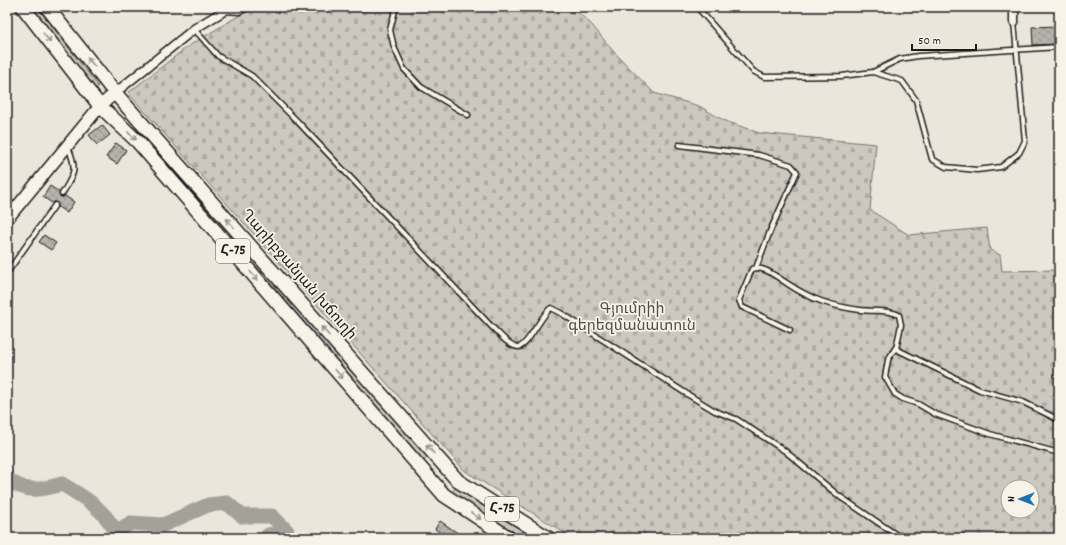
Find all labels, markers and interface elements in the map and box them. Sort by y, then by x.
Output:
scale bar [912,26,976,52]
one-way arrow [43,32,51,43]
text: 50 m [918,33,941,50]
one-way arrow [86,57,95,68]
one-way arrow [127,131,137,141]
street label: Ղարիբջանյան խճուղի [235,205,361,345]
one-way arrow [225,218,235,228]
road number: Հ-75 [216,239,250,263]
one-way arrow [250,270,259,281]
park label: Գյումրիի գերեզմանատուն [568,299,696,338]
one-way arrow [321,326,330,336]
one-way arrow [335,369,344,379]
one-way arrow [425,444,434,455]
north arrow [1000,479,1040,519]
text: N [1004,496,1020,502]
road number: Հ-75 [485,497,519,521]
one-way arrow [471,512,482,520]

